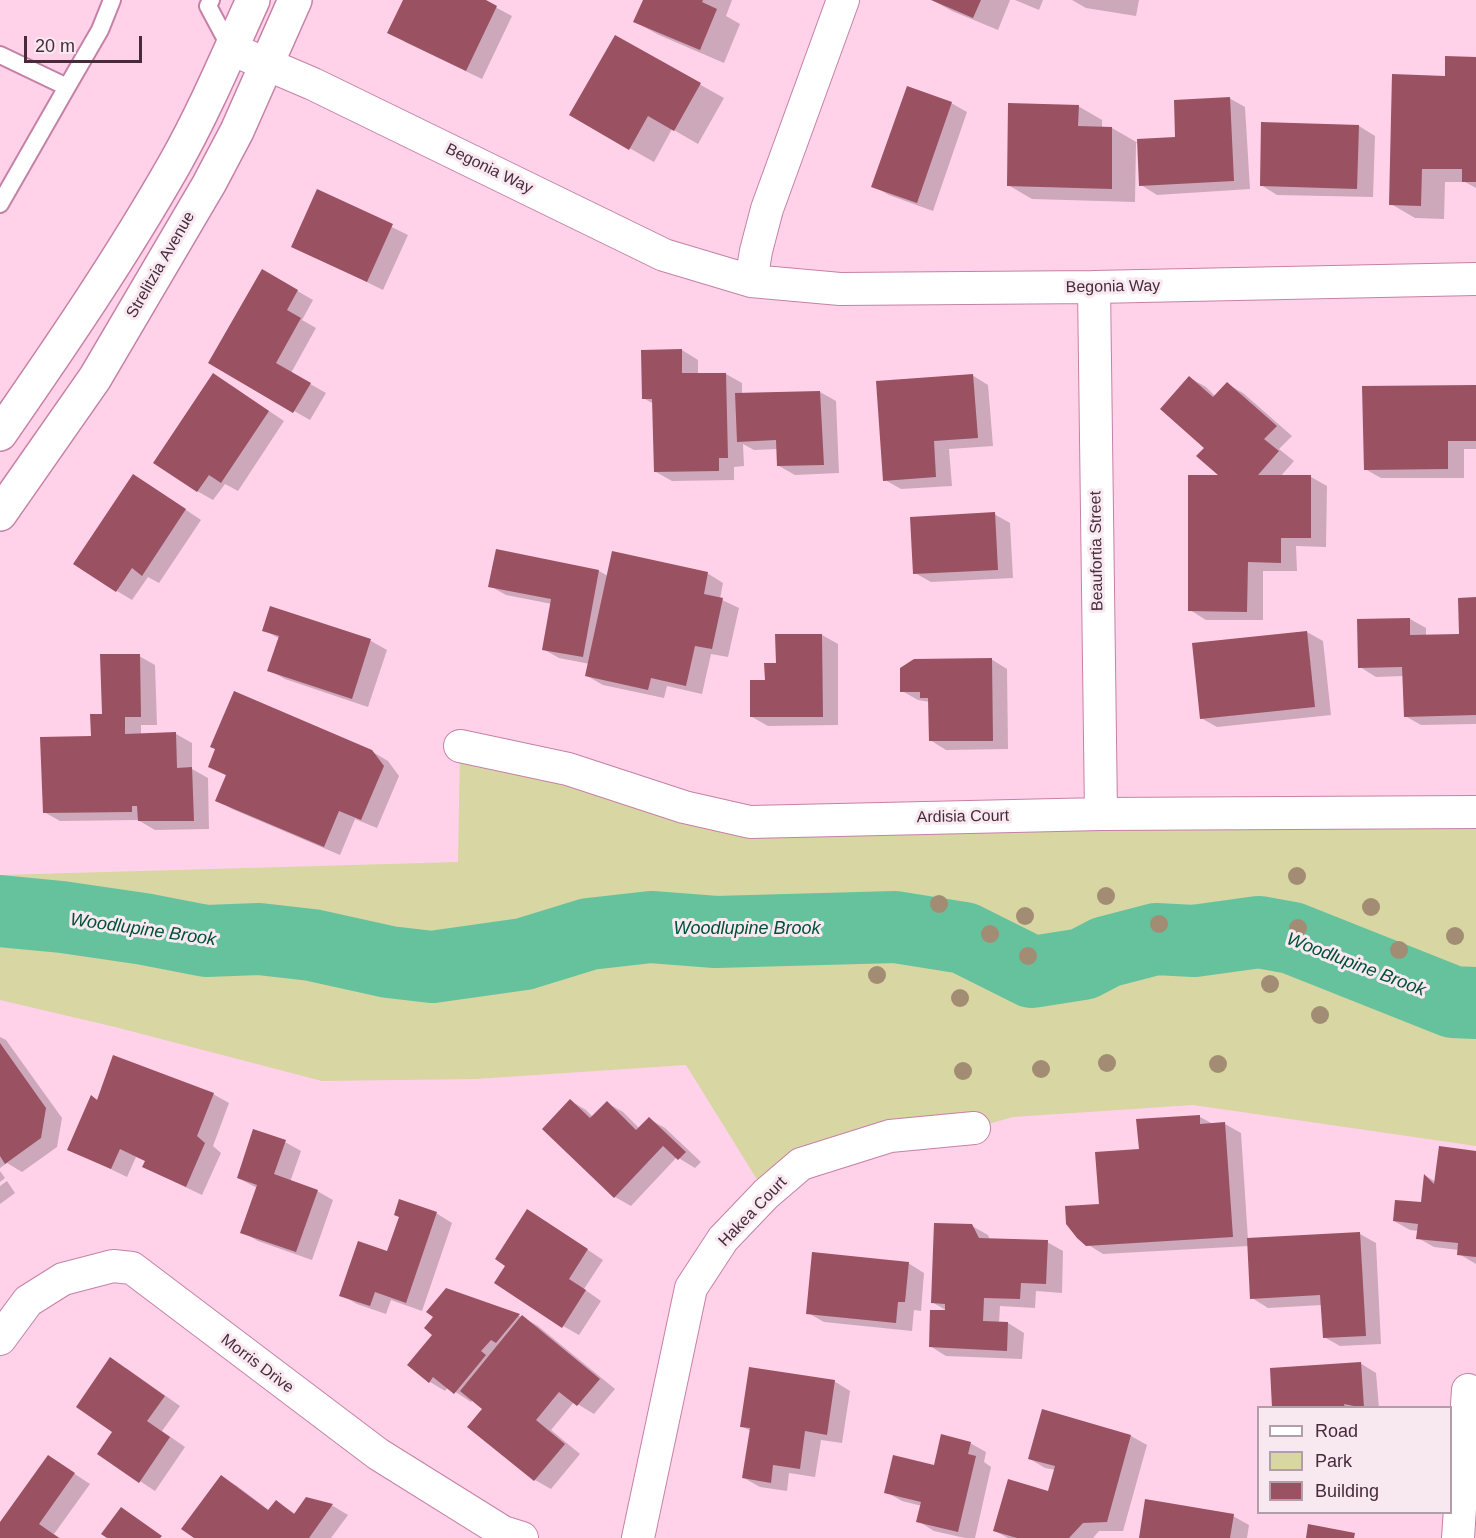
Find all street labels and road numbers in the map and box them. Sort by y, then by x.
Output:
street label: Begonia Way [442,140,536,198]
street label: Strelitzia Avenue [123,208,199,322]
street label: Begonia Way [1066,277,1160,297]
street label: Beaufortia Street [1086,491,1108,611]
street label: Ardisia Court [917,807,1009,827]
street label: Hakea Court [715,1173,791,1251]
street label: Morris Drive [217,1330,297,1398]

